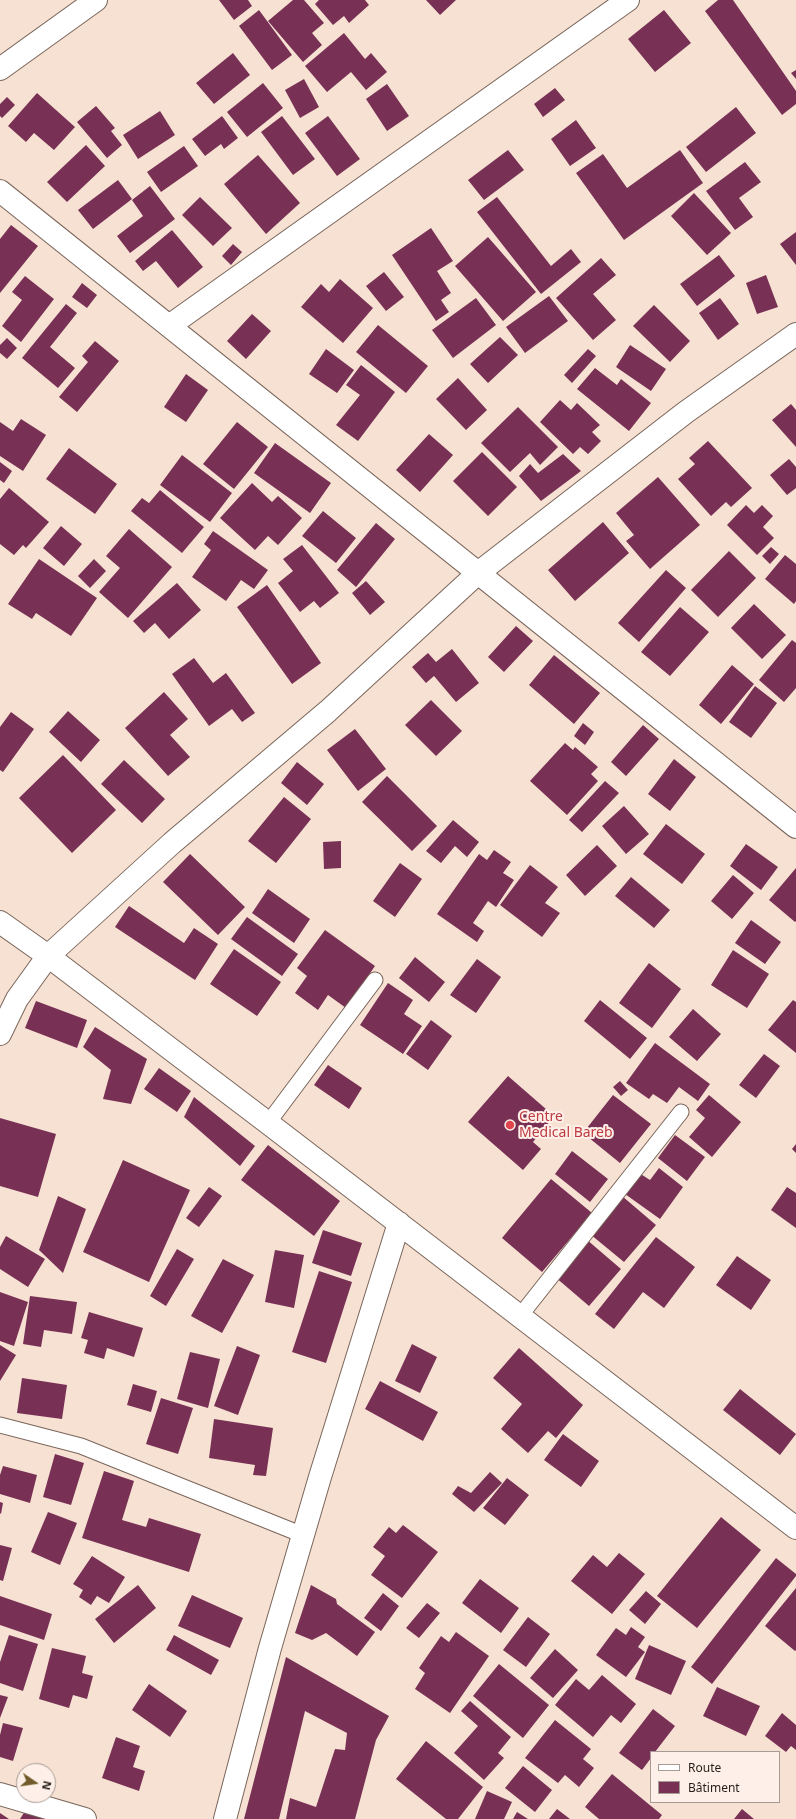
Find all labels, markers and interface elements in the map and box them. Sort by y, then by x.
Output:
place label: Centre Medical Bareb [519,1109,613,1142]
marker: Centre Medical Bareb [504,1119,516,1131]
legend [650,1751,780,1803]
text: Route [688,1759,721,1776]
north arrow [16,1763,56,1803]
text: Bâtiment [688,1779,740,1796]
text: N [39,1780,56,1792]

